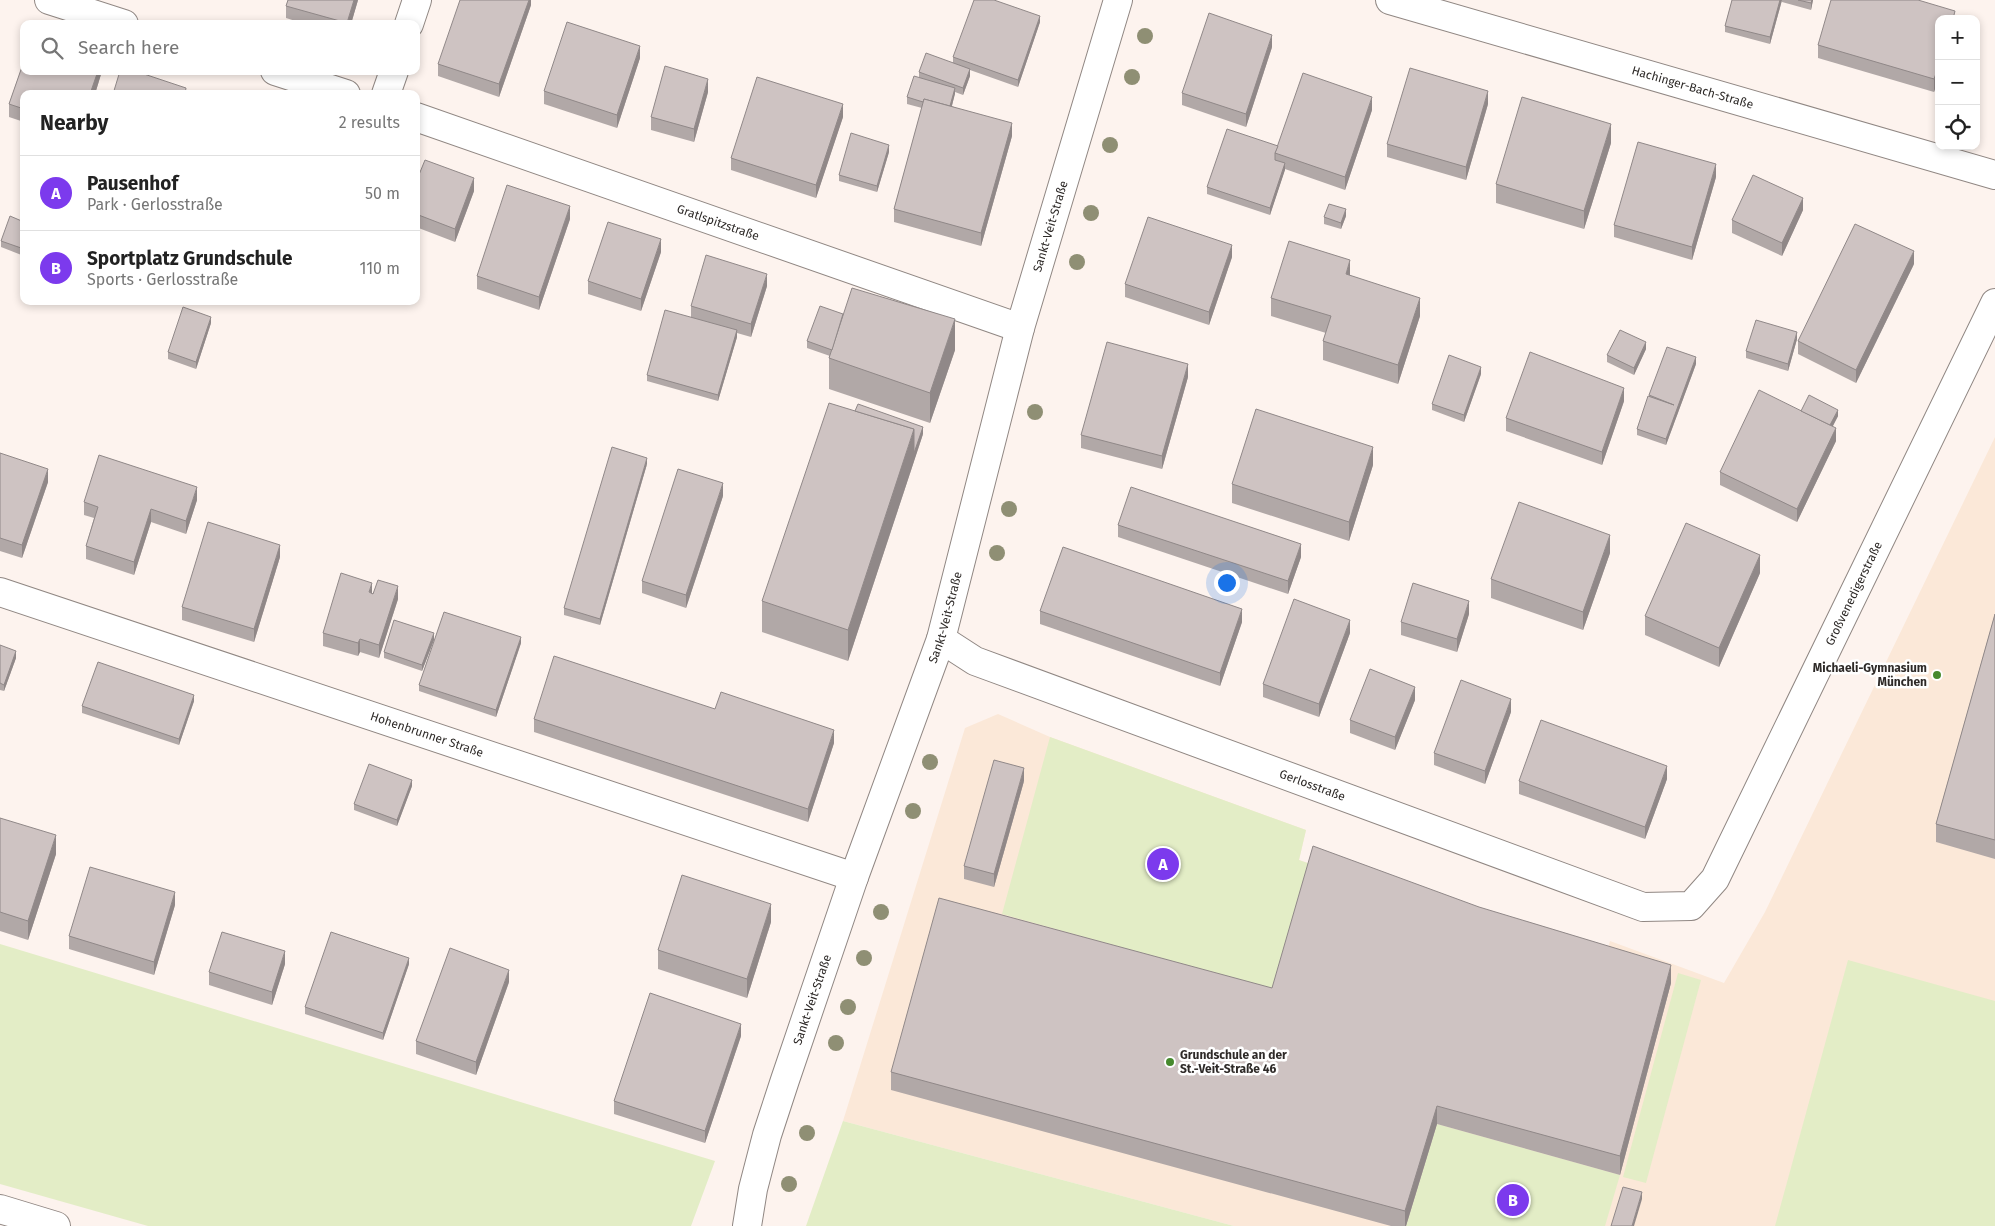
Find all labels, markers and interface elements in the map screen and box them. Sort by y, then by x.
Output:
map controls [1935,15,1980,150]
button: + [1935,15,1980,60]
search box [20,20,420,75]
icon: search [38,34,66,62]
text: Search here [78,36,179,59]
button: − [1935,60,1980,105]
street label: Hachinger-Bach-Straße [1630,63,1755,112]
button: locate [1935,105,1980,150]
text: Nearby [40,110,108,136]
text: 2 results [339,113,400,132]
text: Pausenhof [87,172,178,195]
street label: Sankt-Veit-Straße [1030,179,1071,274]
text: A [51,184,61,203]
text: 50 m [365,184,400,203]
text: Park · Gerlosstraße [87,195,223,214]
street label: Gratlspitzstraße [675,202,761,243]
text: Sportplatz Grundschule [87,247,292,270]
text: B [51,259,61,278]
text: 110 m [359,259,400,278]
text: Sports · Gerlosstraße [87,270,238,289]
street label: Großvenedigerstraße [1823,539,1885,648]
street label: Sankt-Veit-Straße [926,570,965,665]
your location [1214,570,1240,596]
place label: Michaeli-Gymnasium München [1813,661,1927,689]
marker: Michaeli-Gymnasium München [1931,669,1943,681]
street label: Hohenbrunner Straße [368,709,485,760]
street label: Gerlosstraße [1278,767,1347,804]
pin: A [1147,845,1179,883]
street label: Sankt-Veit-Straße [790,953,834,1047]
place label: Grundschule an der St.-Veit-Straße 46 [1180,1048,1287,1076]
marker: Grundschule an der St.-Veit-Straße 46 [1164,1056,1176,1068]
pin: B [1497,1181,1529,1219]

